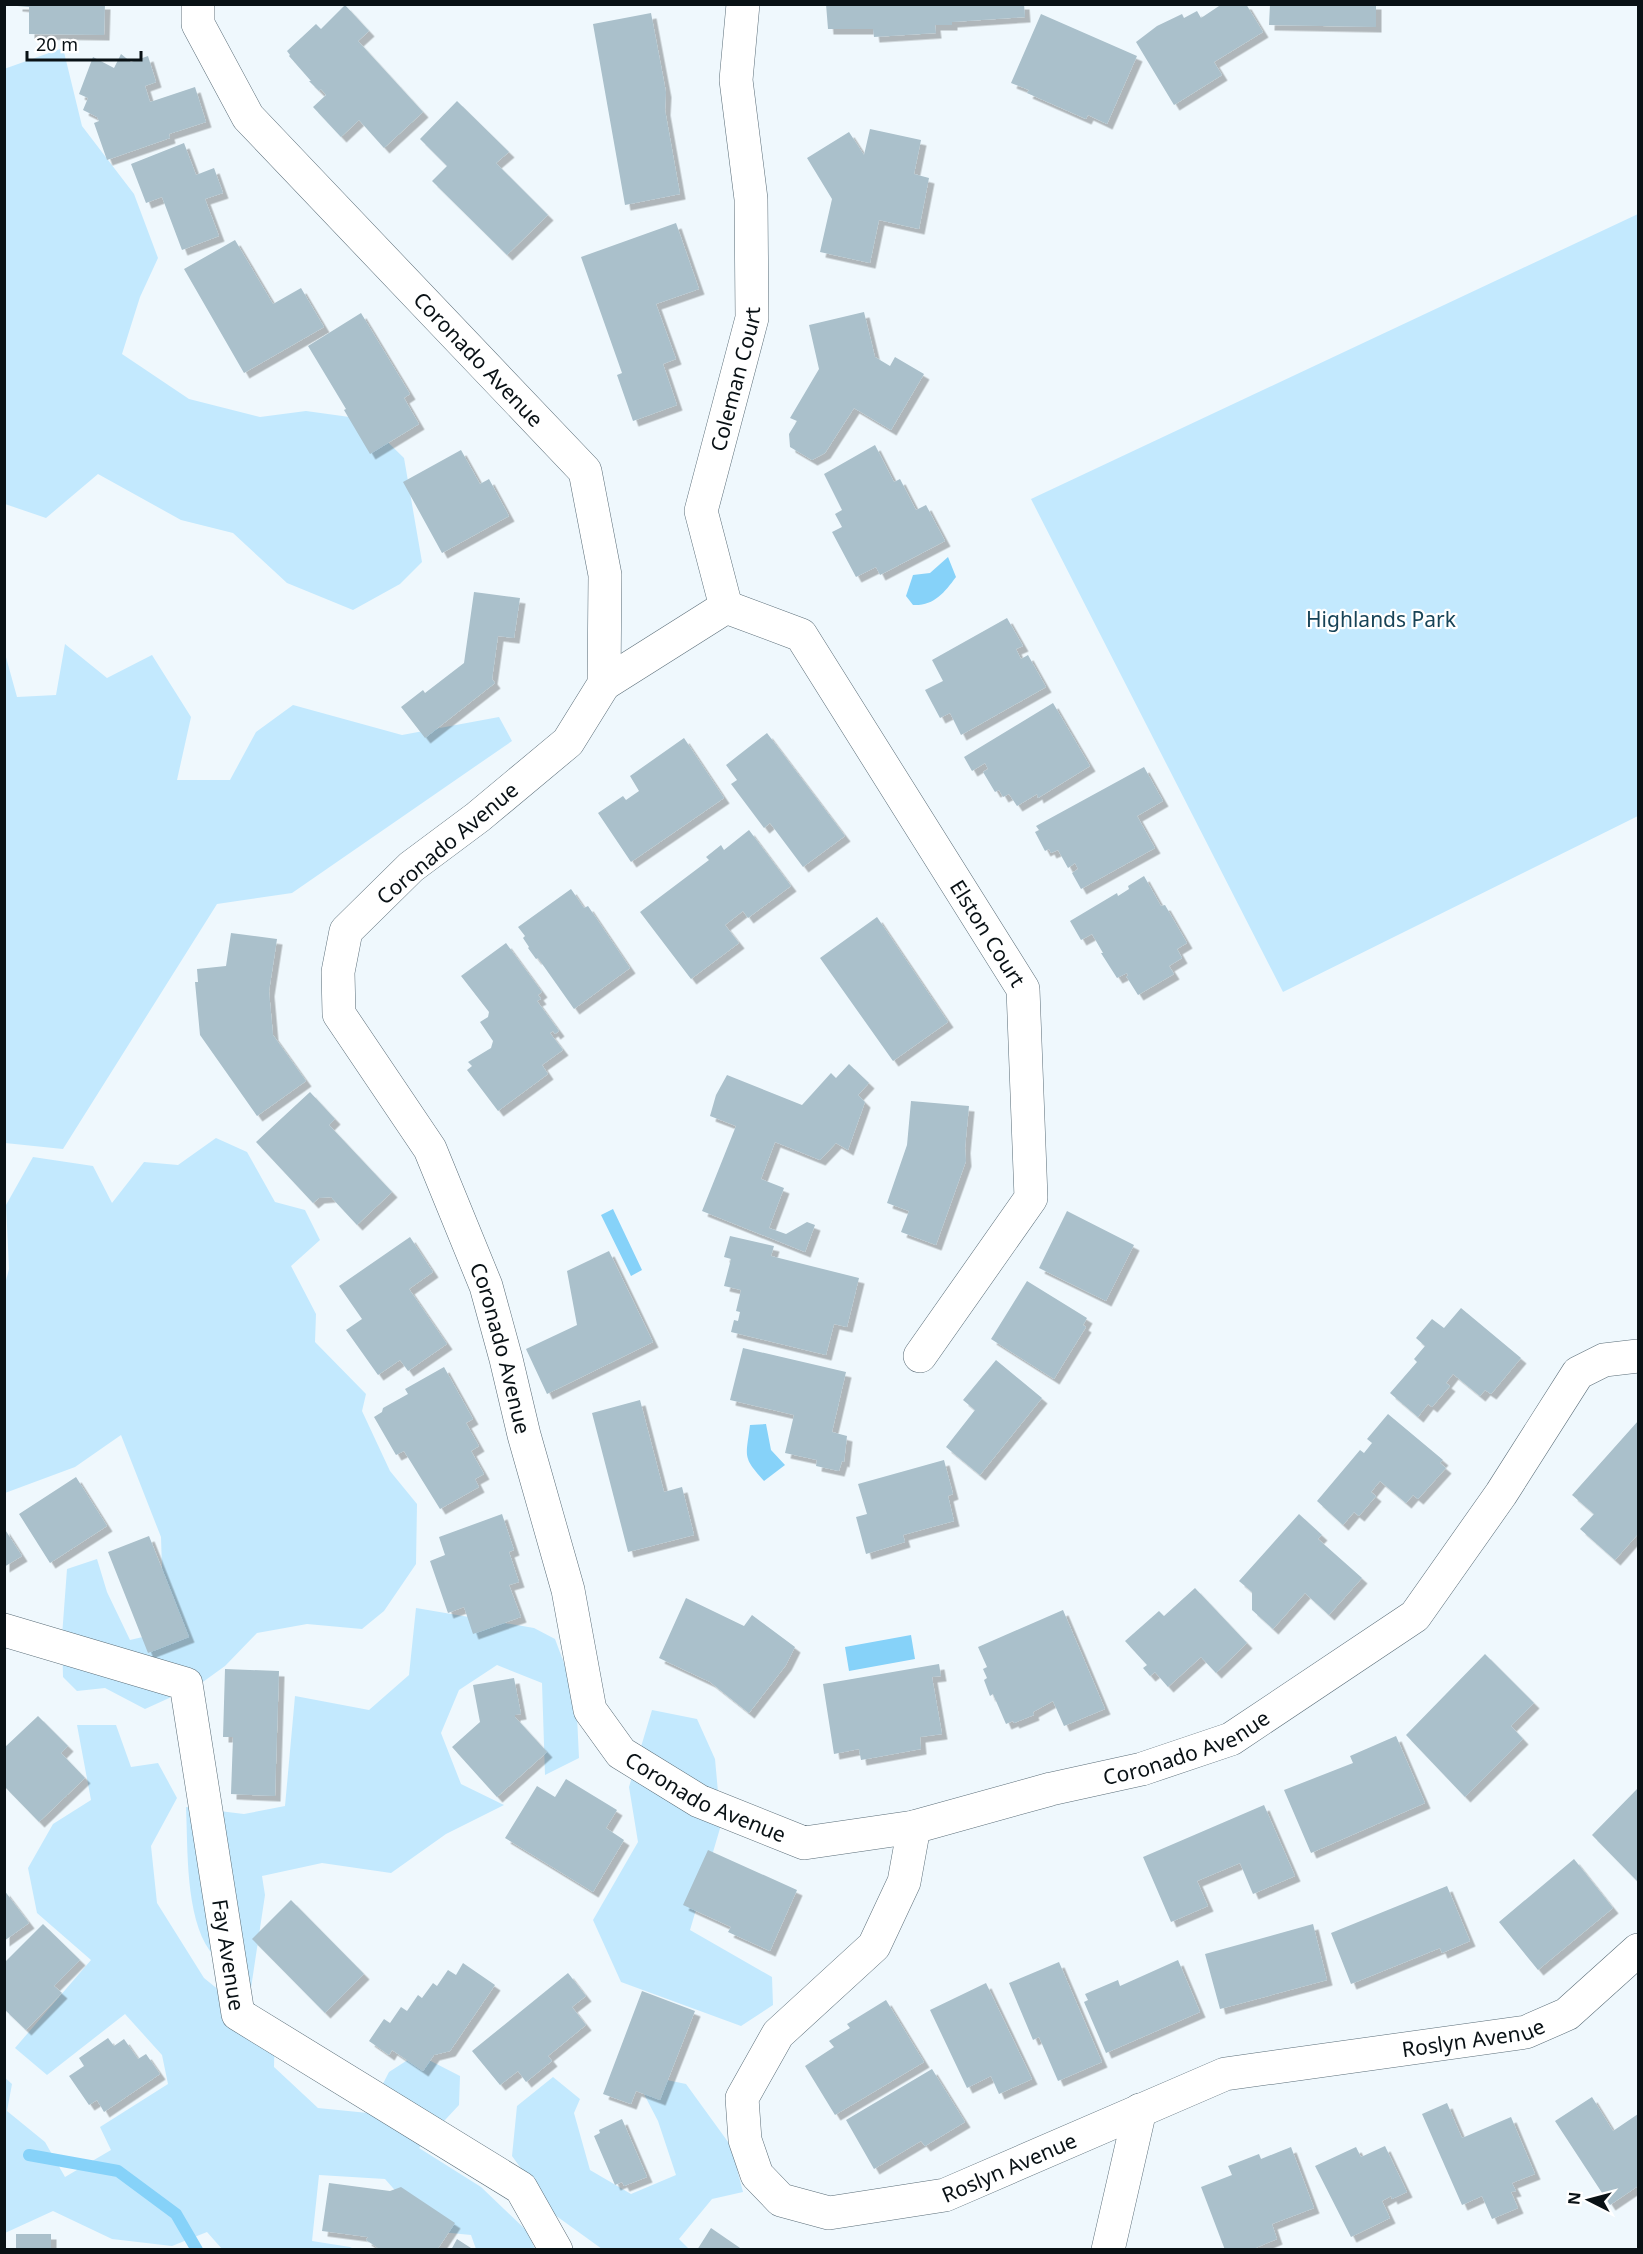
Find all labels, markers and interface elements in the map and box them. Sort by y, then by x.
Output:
scale bar [27,24,141,62]
text: 20 m [36,32,78,56]
street label: Coronado Avenue [408,286,550,433]
street label: Coleman Court [703,306,767,454]
park label: Highlands Park [1306,605,1457,633]
street label: Coronado Avenue [370,776,524,910]
street label: Elston Court [944,874,1032,992]
street label: Coronado Avenue [464,1258,537,1437]
street label: Coronado Avenue [1100,1703,1275,1791]
street label: Coronado Avenue [620,1745,790,1848]
street label: Fay Avenue [206,1897,251,2013]
street label: Roslyn Avenue [1400,2012,1549,2063]
street label: Roslyn Avenue [937,2126,1081,2209]
north arrow [1559,2170,1619,2230]
text: N [1562,2191,1586,2206]

